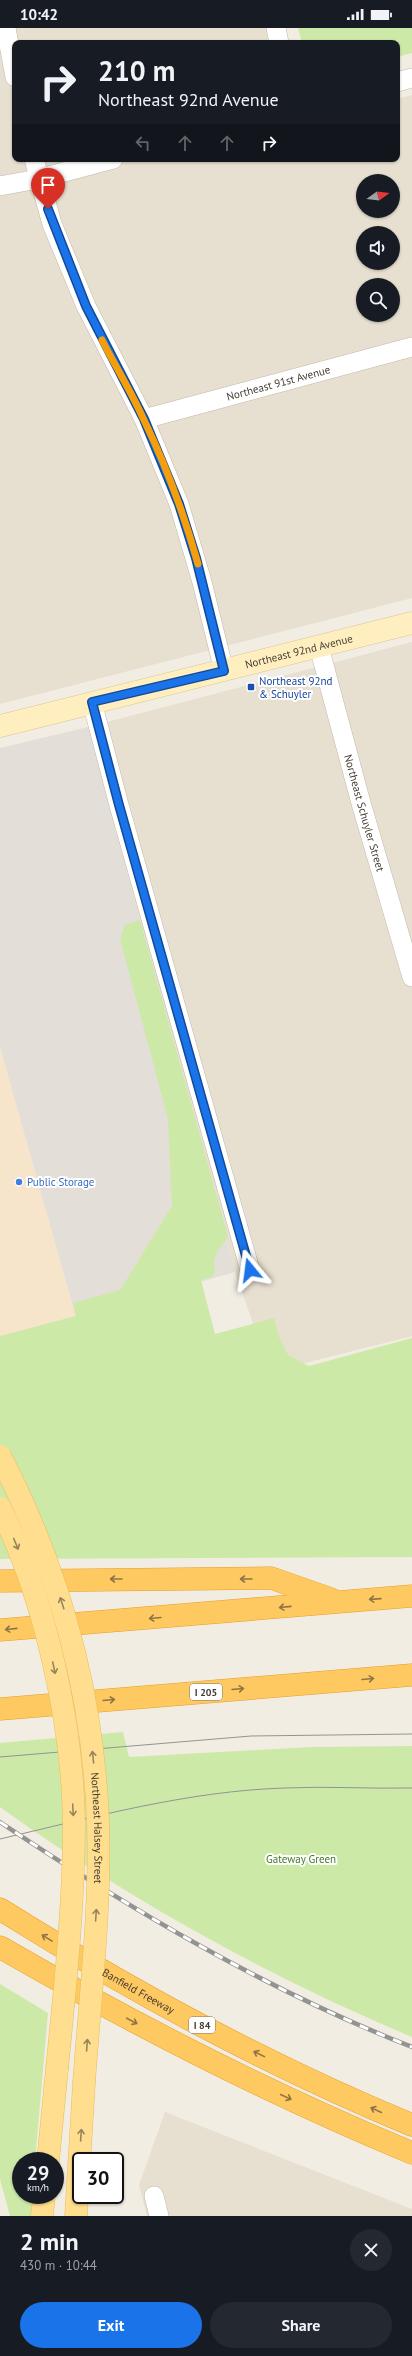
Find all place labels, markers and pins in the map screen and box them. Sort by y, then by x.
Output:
pin [31,168,65,209]
place label: Northeast 92nd & Schuyler [259,674,332,701]
marker: Northeast 92nd & Schuyler [246,682,256,692]
place label: Public Storage [27,1175,95,1189]
marker: Public Storage [14,1177,24,1187]

